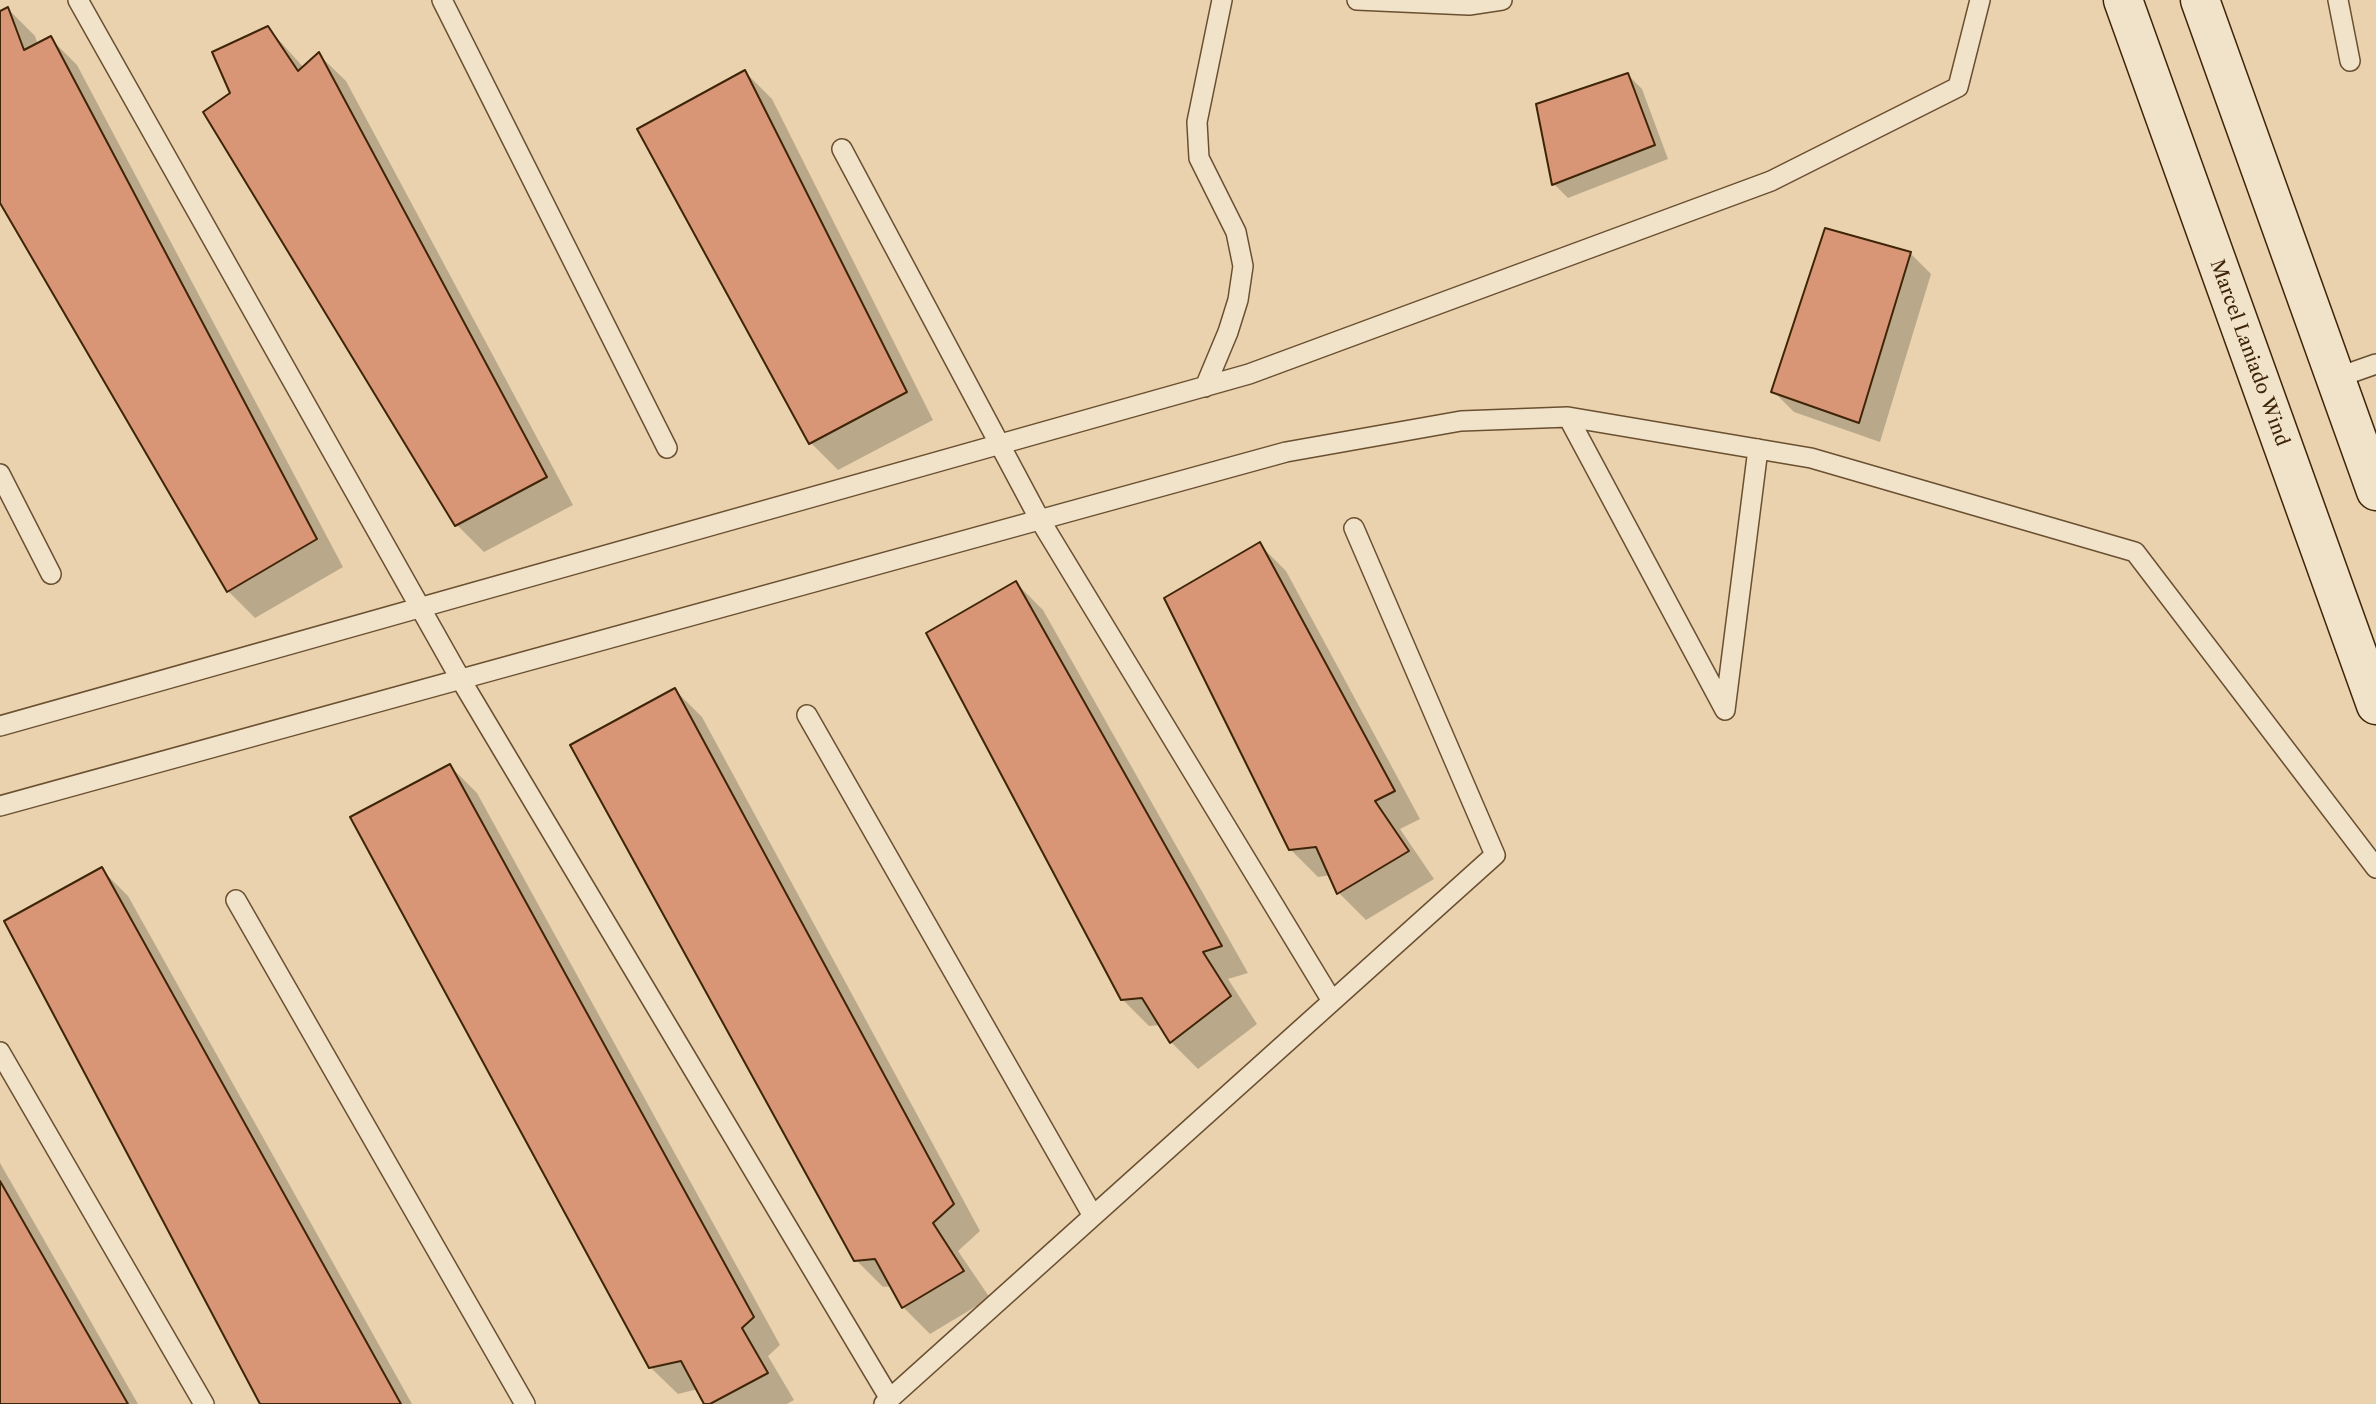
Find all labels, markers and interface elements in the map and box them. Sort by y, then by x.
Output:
street label: Marcel Laniado Wind [2205,257,2293,449]

